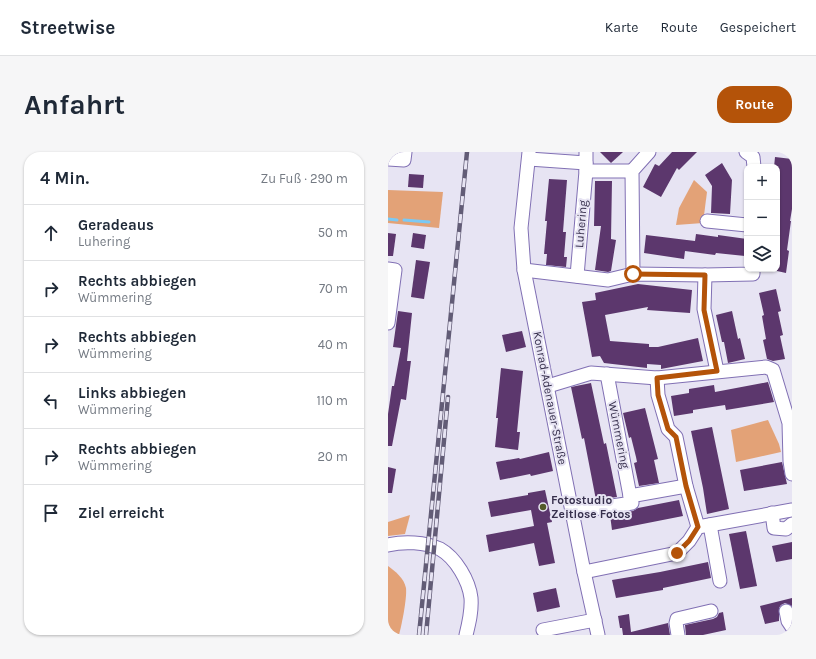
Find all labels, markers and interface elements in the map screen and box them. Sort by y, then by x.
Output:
text: Streetwise [20,17,115,39]
text: Karte [605,19,639,36]
text: Route [661,19,698,36]
text: Gespeichert [720,19,796,36]
button: Route [717,86,792,123]
text: Anfahrt [24,88,125,121]
map controls [744,164,780,272]
button: + [744,164,780,200]
text: 4 Min. [40,168,89,188]
text: Zu Fuß · 290 m [260,171,348,186]
street label: Luhering [572,199,590,249]
button: − [744,200,780,236]
text: Geradeaus [78,216,154,234]
icon: ahead [40,222,62,244]
text: 50 m [318,225,348,240]
text: Luhering [78,234,130,249]
button: layers [744,236,780,272]
route start [624,265,642,283]
text: Rechts abbiegen [78,272,197,290]
icon: right [40,278,62,300]
text: 70 m [319,281,348,296]
text: Wümmering [78,290,152,305]
text: Rechts abbiegen [78,328,197,346]
street label: Konrad-Adenauer-Straße [530,330,570,466]
icon: right [40,334,62,356]
text: 40 m [318,337,348,352]
text: Wümmering [78,346,152,361]
text: Links abbiegen [78,384,186,402]
icon: left [40,390,62,412]
text: 110 m [316,393,348,408]
street label: Wümmering [606,400,632,470]
text: Wümmering [78,402,152,417]
text: Rechts abbiegen [78,440,197,458]
icon: right [40,446,62,468]
text: 20 m [318,449,348,464]
text: Wümmering [78,458,152,473]
place label: Fotostudio Zeitlose Fotos [551,493,631,521]
icon: arrive [40,502,62,524]
marker: Fotostudio Zeitlose Fotos [538,502,548,512]
text: Ziel erreicht [78,504,164,522]
route end [668,544,686,562]

